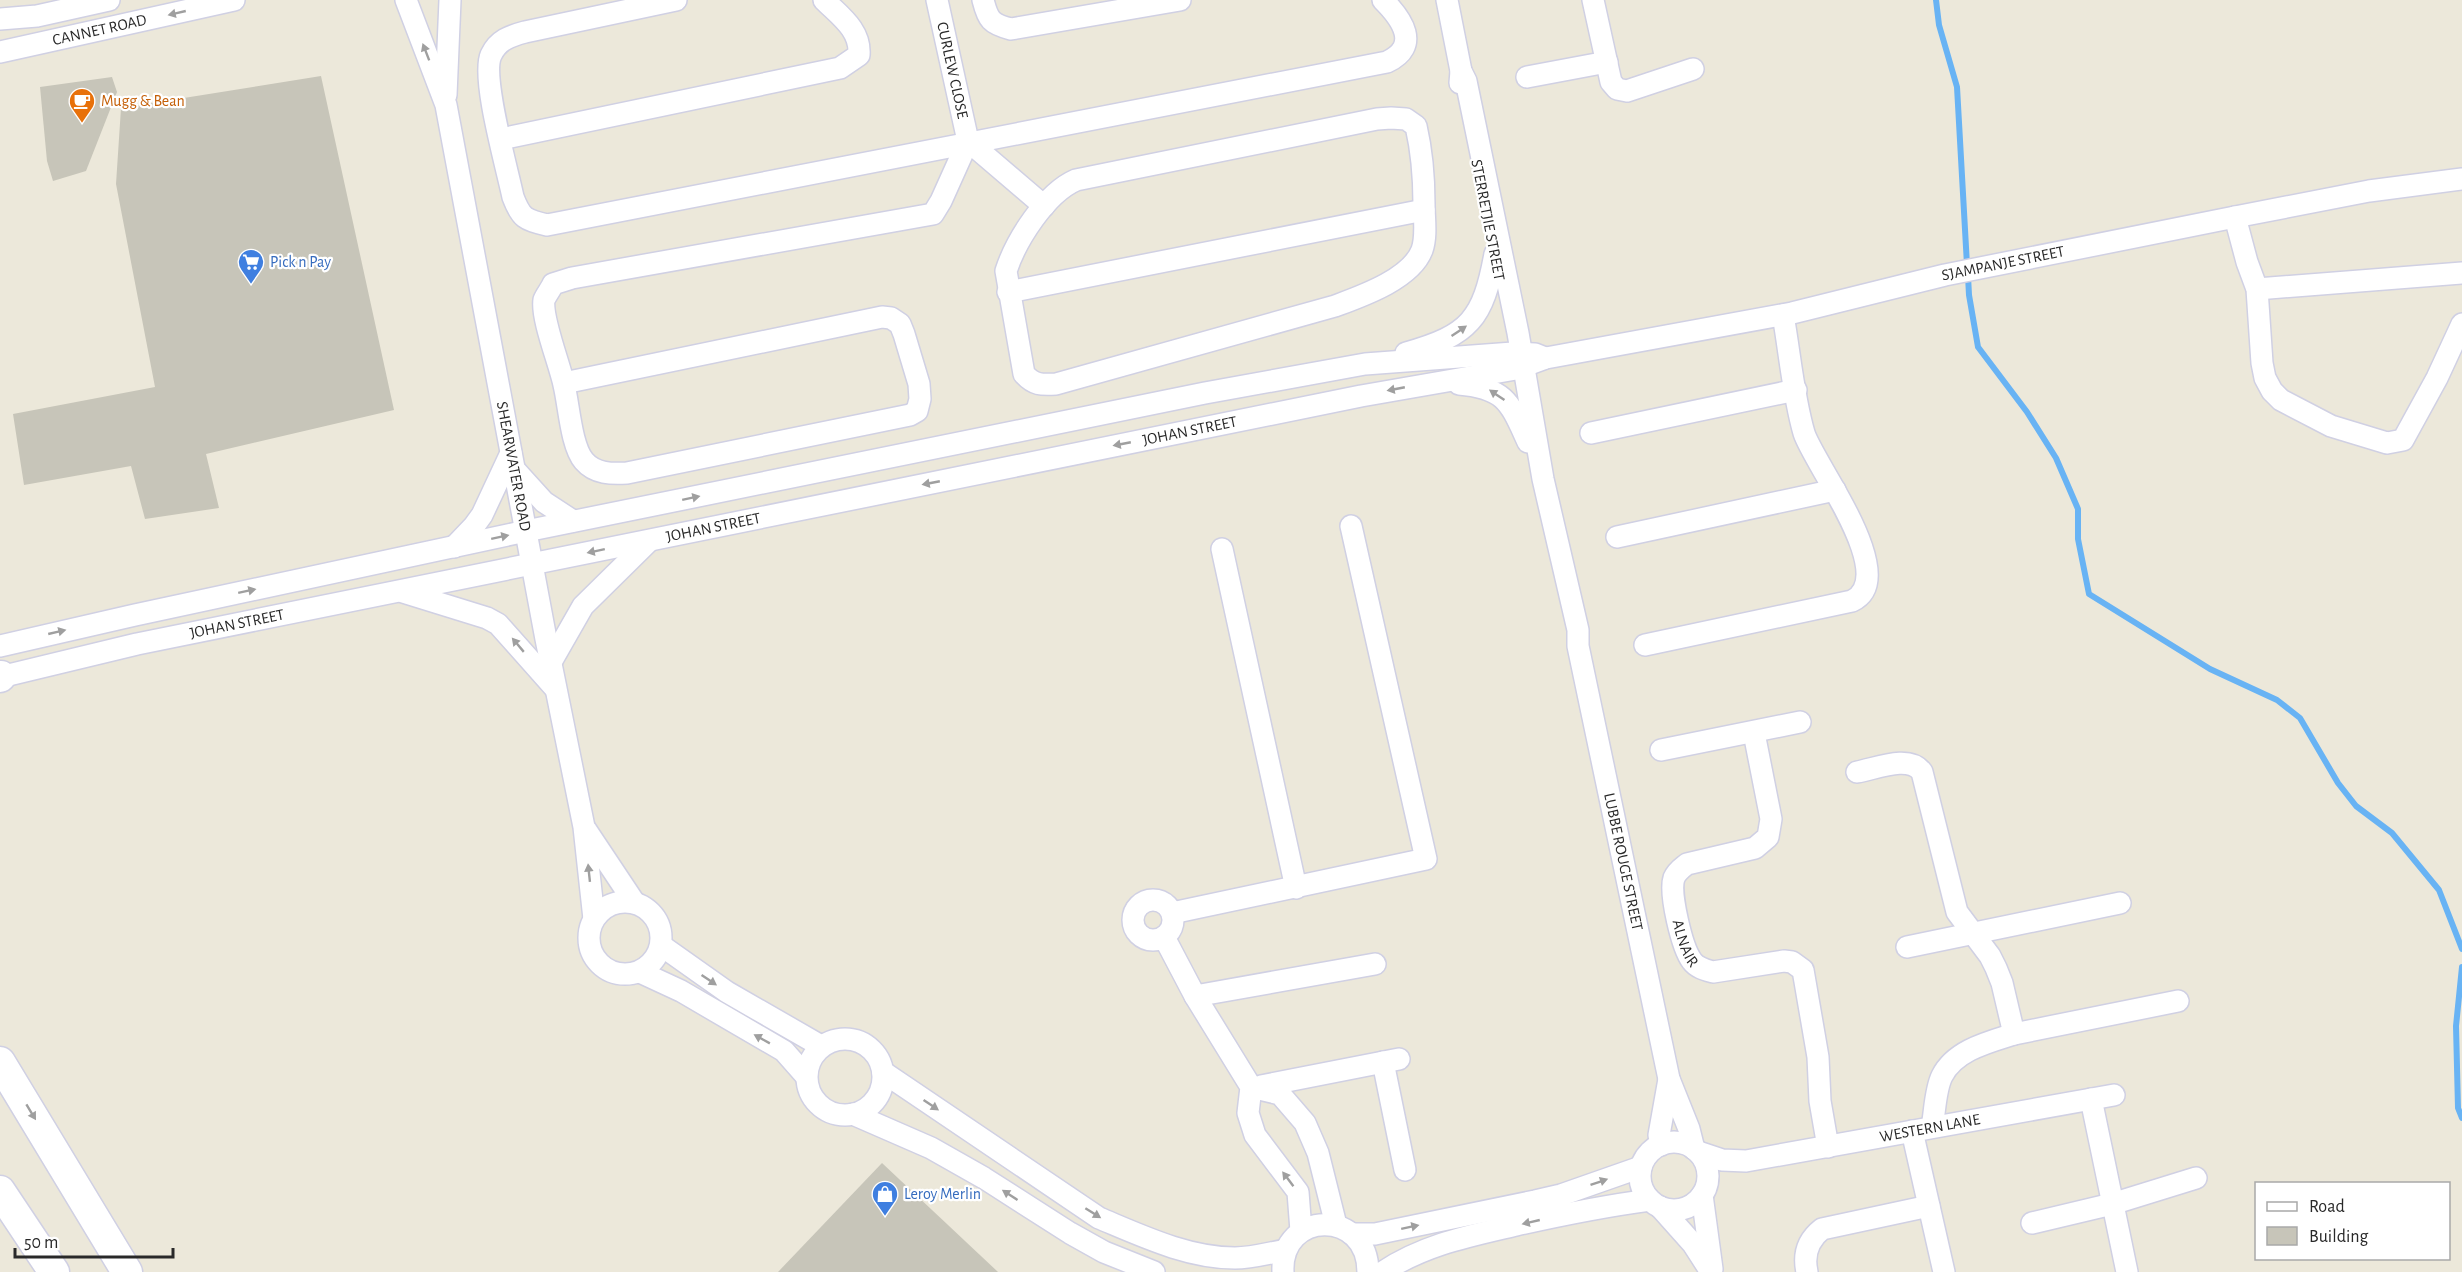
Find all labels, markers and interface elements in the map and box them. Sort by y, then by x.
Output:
one-way arrow [167,8,186,18]
street label: CANNET ROAD [51,12,148,48]
street label: CURLEW CLOSE [934,21,971,120]
one-way arrow [421,43,430,61]
cafe icon: Mugg & Bean [67,86,97,124]
place label: Mugg & Bean [101,93,185,109]
street label: STERRETJIE STREET [1468,158,1508,282]
street label: SJAMPANJE STREET [1940,243,2066,283]
supermarket icon: Pick n Pay [236,247,266,285]
place label: Pick n Pay [270,254,331,271]
one-way arrow [1450,325,1467,336]
one-way arrow [1386,385,1405,394]
one-way arrow [1489,389,1505,400]
street label: SHEARWATER ROAD [494,400,534,533]
street label: JOHAN STREET [1141,413,1238,448]
one-way arrow [1113,440,1132,449]
one-way arrow [921,479,940,488]
one-way arrow [681,493,700,502]
street label: JOHAN STREET [665,510,762,545]
one-way arrow [490,532,509,541]
one-way arrow [586,547,605,556]
one-way arrow [238,585,256,595]
street label: JOHAN STREET [188,606,286,641]
one-way arrow [47,627,66,636]
one-way arrow [512,637,525,653]
street label: LUBBE ROUGE STREET [1601,791,1646,932]
one-way arrow [584,864,594,883]
street label: ALNAIR [1669,918,1702,970]
one-way arrow [701,974,717,986]
one-way arrow [753,1034,770,1044]
one-way arrow [923,1099,939,1111]
one-way arrow [25,1104,36,1120]
street label: WESTERN LANE [1878,1111,1982,1145]
one-way arrow [1283,1172,1295,1187]
one-way arrow [1590,1177,1608,1186]
shop icon: Leroy Merlin [870,1179,900,1217]
legend [2255,1182,2450,1260]
place label: Leroy Merlin [904,1186,981,1203]
one-way arrow [1002,1190,1018,1201]
text: Road [2309,1198,2345,1216]
one-way arrow [1085,1208,1101,1219]
one-way arrow [1521,1218,1540,1227]
scale bar [15,1221,172,1259]
one-way arrow [1401,1222,1420,1231]
text: Building [2309,1228,2369,1246]
text: 50 m [24,1234,58,1252]

